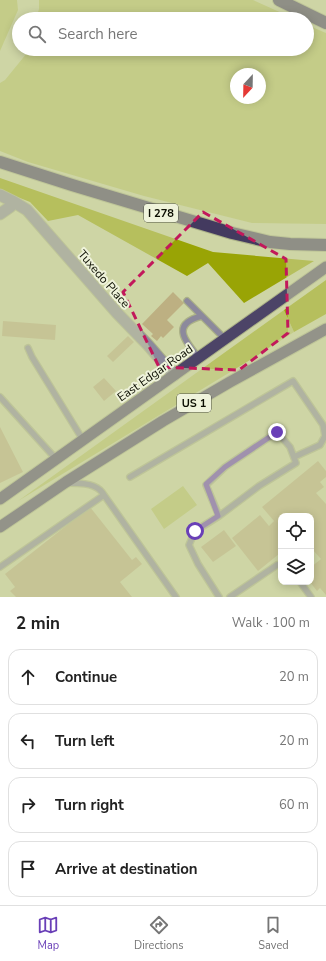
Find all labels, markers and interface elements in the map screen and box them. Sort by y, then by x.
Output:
search box [12,12,314,56]
icon: search [26,23,48,45]
text: Search here [58,24,138,44]
north arrow [230,68,266,104]
road number: I 278 [144,204,178,222]
street label: Tuxedo Place [74,247,134,311]
street label: East Edgar Road [114,341,196,405]
road number: US 1 [177,394,211,412]
route end [268,423,286,441]
map controls [278,513,314,585]
button: locate [278,513,314,549]
route start [186,522,204,540]
button: layers [278,549,314,585]
text: 2 min [16,612,60,635]
text: Walk · 100 m [232,614,310,632]
icon: ahead [17,666,39,688]
text: Continue [55,667,117,687]
text: 20 m [279,668,309,686]
icon: left [17,730,39,752]
text: Turn left [55,731,114,751]
text: 20 m [279,732,309,750]
icon: right [17,794,39,816]
text: Turn right [55,795,124,815]
text: 60 m [279,796,309,814]
icon: arrive [17,858,39,880]
text: Arrive at destination [55,859,198,879]
tab: Map [37,914,59,953]
tab: Directions [134,914,184,953]
tab: Saved [258,914,289,953]

